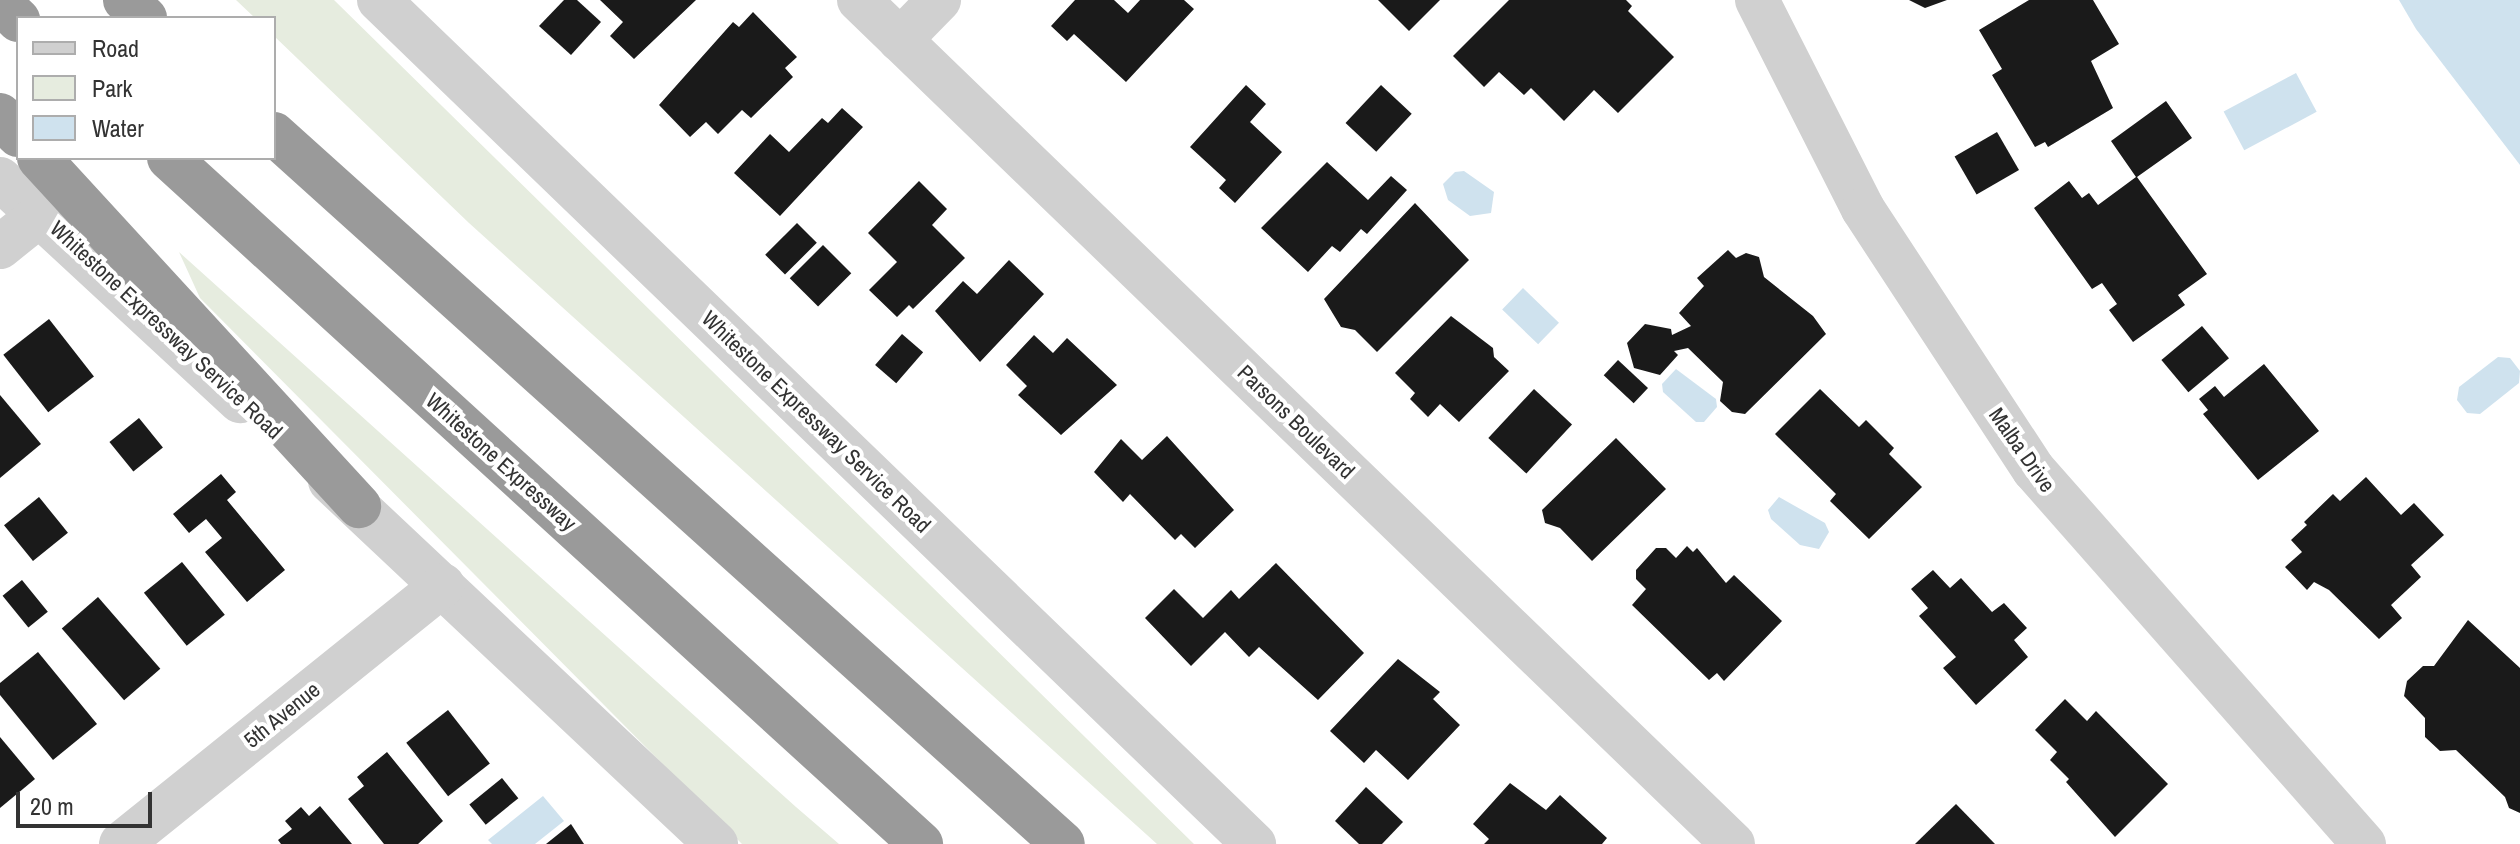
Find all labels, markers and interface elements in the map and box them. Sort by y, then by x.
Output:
legend [16,16,276,160]
text: Road [92,32,139,64]
text: Park [92,72,132,104]
text: Water [92,112,144,144]
street label: Whitestone Expressway Service Road [44,215,288,445]
street label: Whitestone Expressway Service Road [696,306,936,538]
street label: Parsons Boulevard [1232,360,1360,484]
street label: Whitestone Expressway [420,387,582,537]
street label: Malba Drive [1983,403,2061,497]
street label: 5th Avenue [238,676,326,754]
scale bar [20,776,156,826]
text: 20 m [30,790,74,822]

